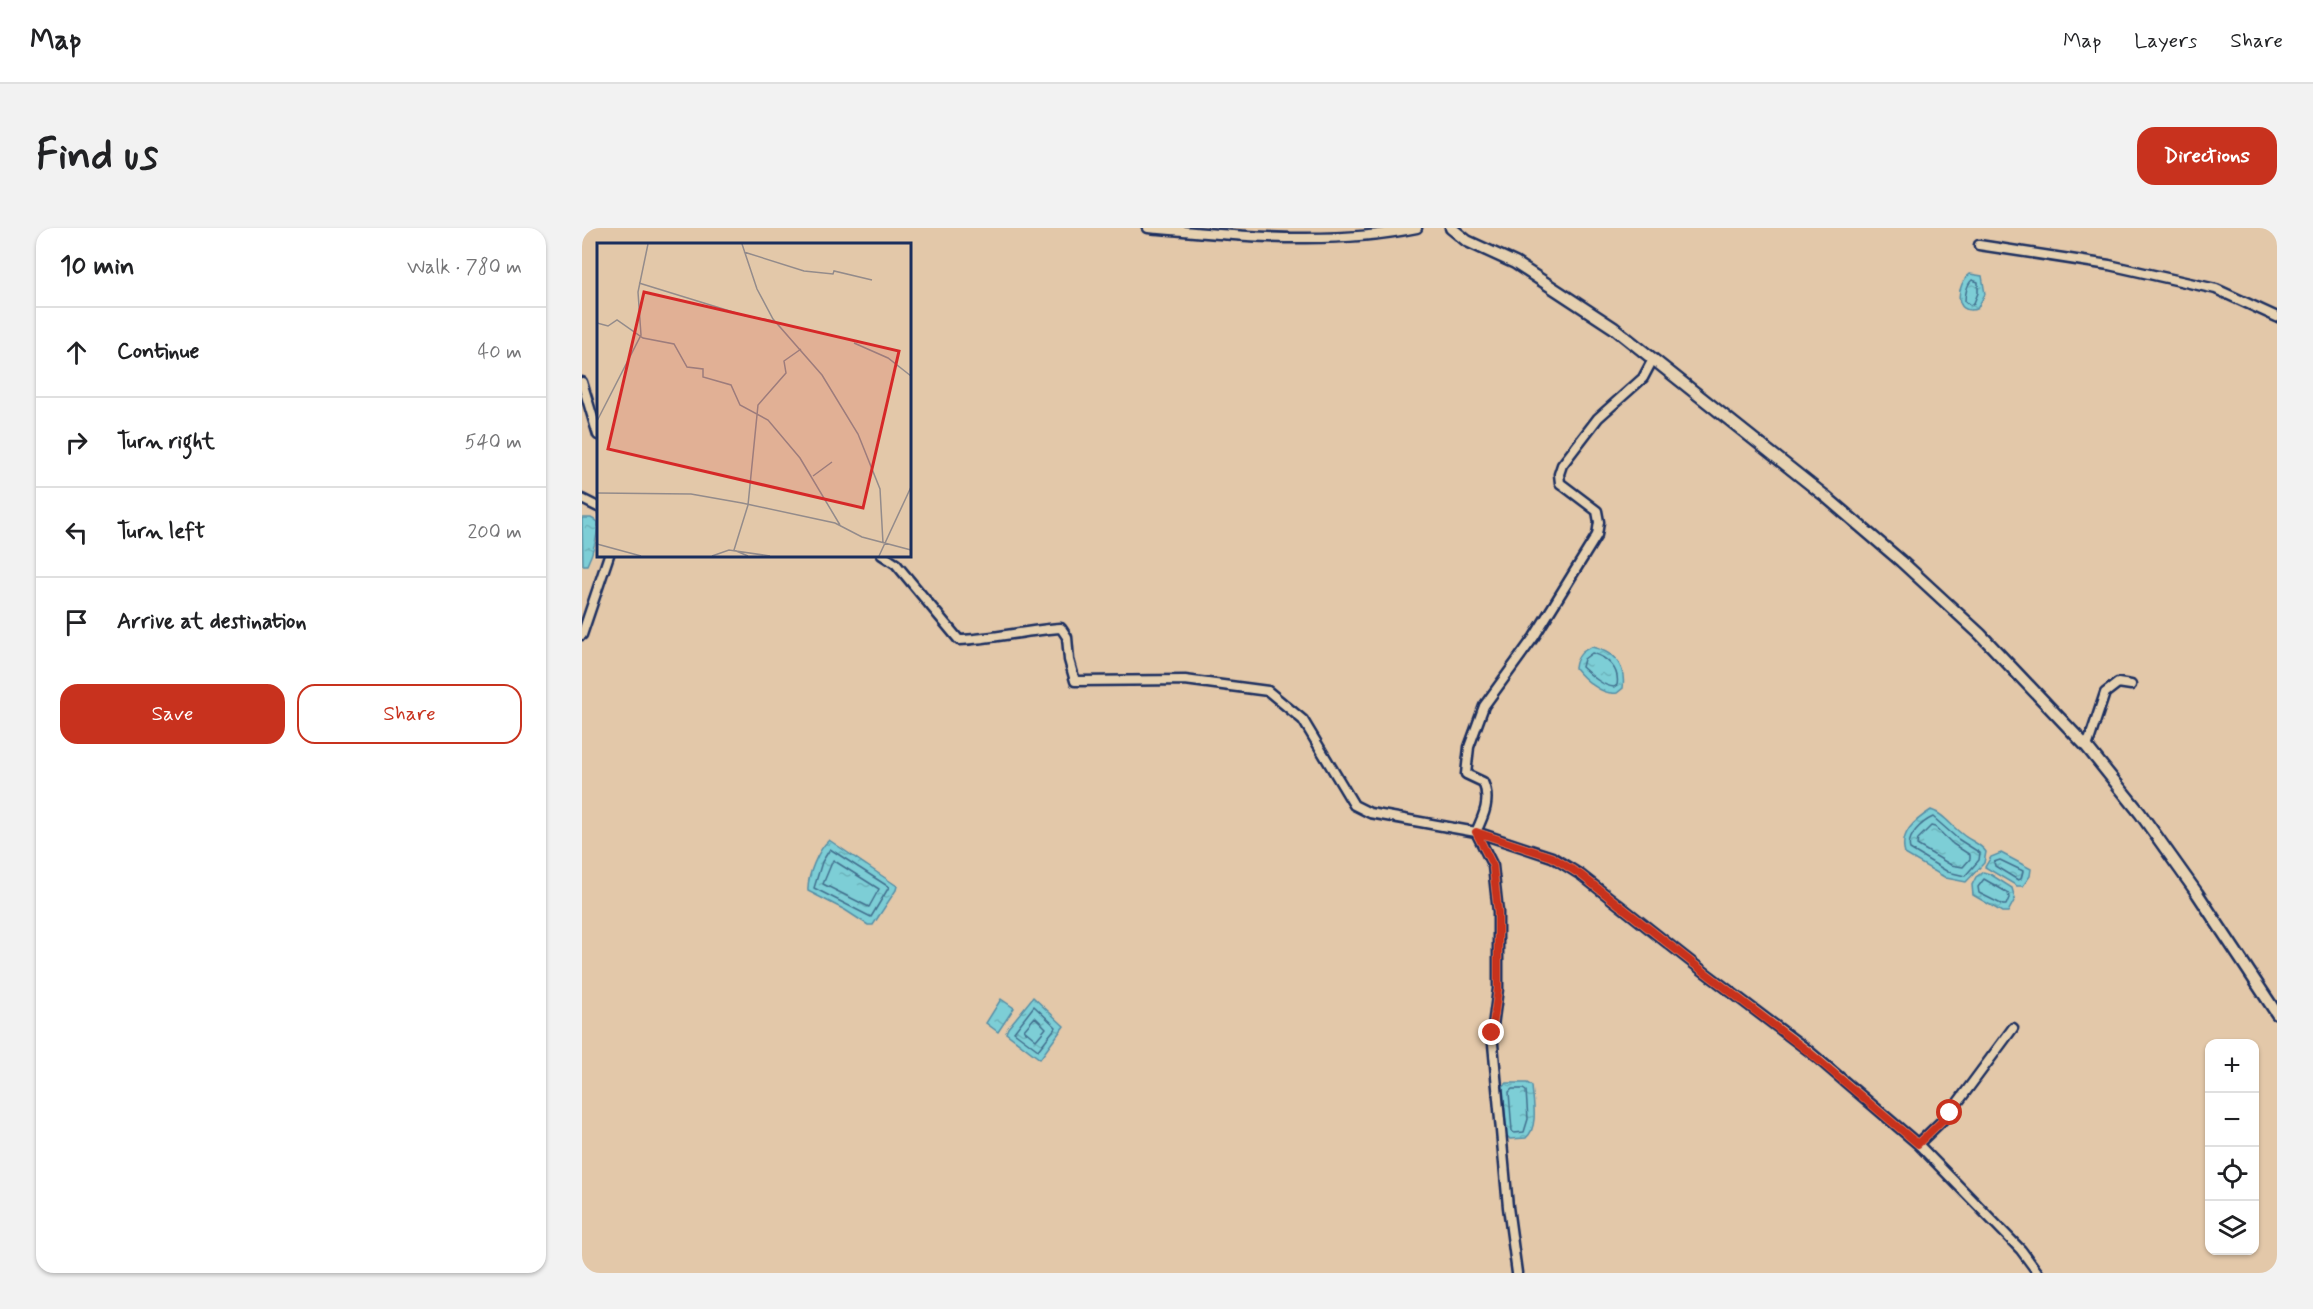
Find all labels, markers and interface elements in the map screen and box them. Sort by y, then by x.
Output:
text: Map [30,23,81,60]
text: Map [2063,27,2101,55]
text: Layers [2134,27,2197,55]
text: Share [2230,27,2283,55]
button: Directions [2137,127,2277,185]
text: Find us [36,129,158,184]
inset map [597,243,910,556]
text: 10 min [60,250,135,284]
text: Walk · 780 m [407,254,522,281]
icon: ahead [60,336,93,369]
text: Continue [117,338,199,366]
text: 40 m [478,339,522,366]
icon: right [60,426,93,459]
text: Turn right [117,428,215,456]
text: 540 m [465,429,522,456]
icon: left [60,516,93,549]
text: Turn left [117,518,205,546]
text: 200 m [467,519,522,546]
icon: arrive [60,606,93,639]
text: Arrive at destination [117,608,307,636]
button: Save [60,684,285,744]
button: Share [297,684,522,744]
route end [1478,1019,1504,1045]
map controls [2205,1039,2259,1255]
button: + [2205,1039,2259,1093]
button: − [2205,1093,2259,1147]
route start [1936,1099,1962,1125]
button: locate [2205,1147,2259,1201]
button: layers [2205,1201,2259,1255]

